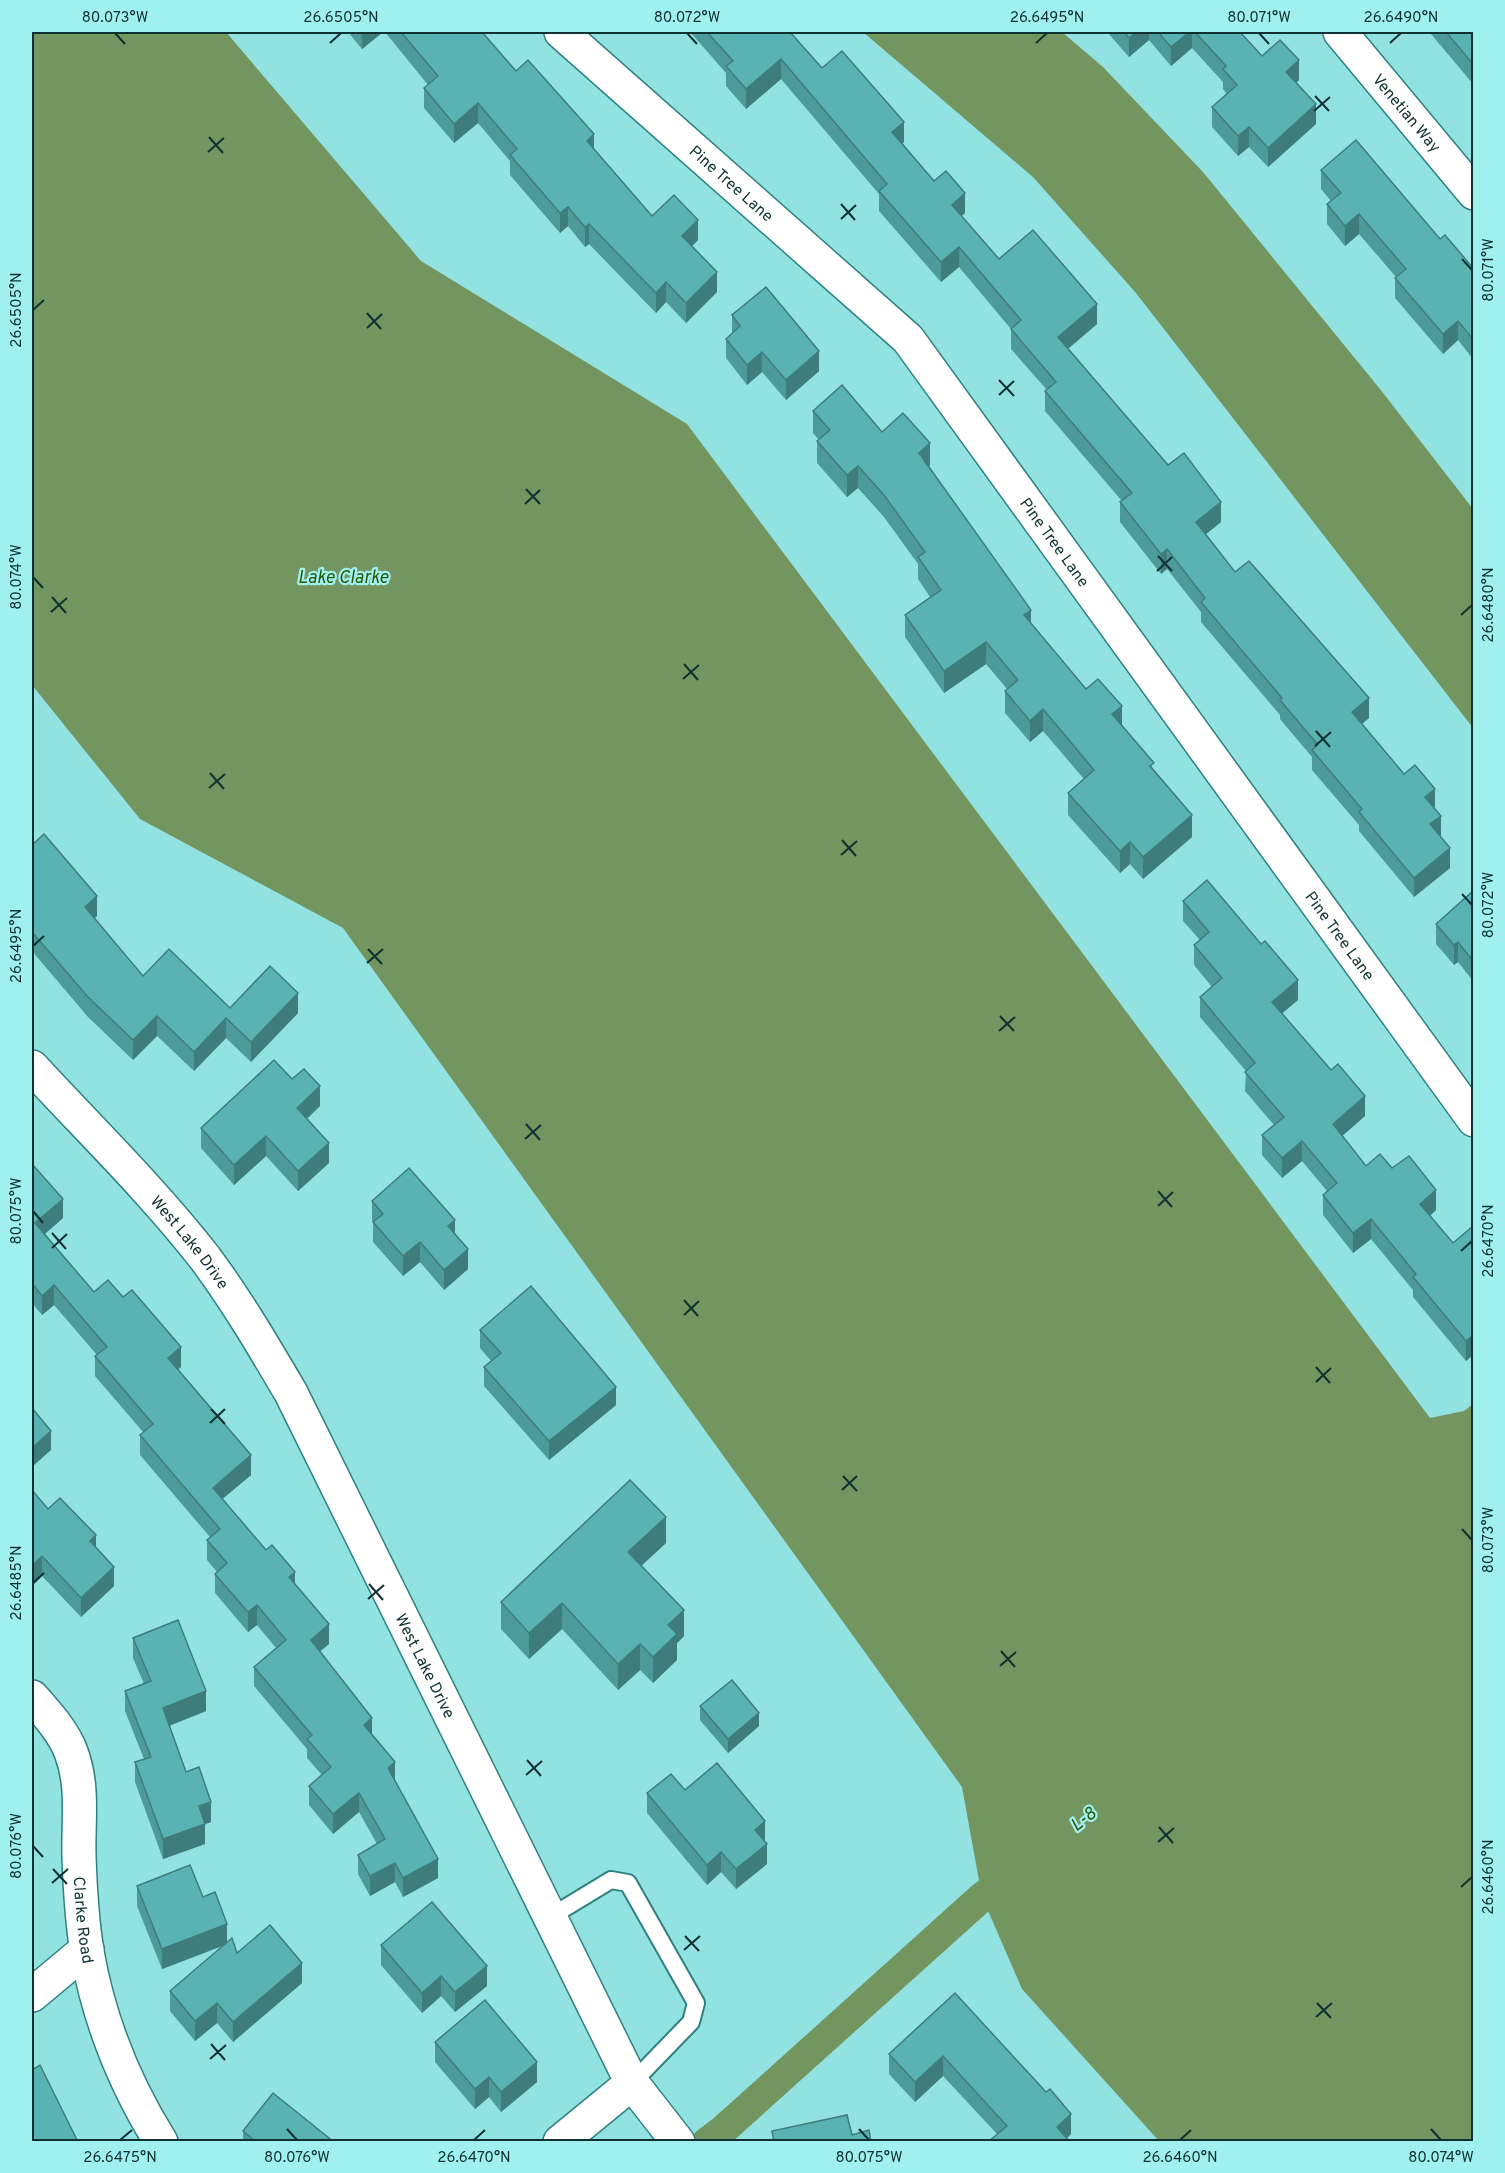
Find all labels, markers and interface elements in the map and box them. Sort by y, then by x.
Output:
text: 80.073°W [82,9,148,28]
text: 26.6505°N [303,9,379,28]
text: 80.072°W [654,9,720,28]
text: 26.6495°N [1010,9,1084,28]
text: 80.071°W [1227,9,1291,28]
text: 26.6490°N [1364,9,1438,28]
street label: Venetian Way [1367,71,1444,157]
street label: Pine Tree Lane [684,142,777,227]
text: 80.071°W [1480,238,1499,302]
text: 26.6505°N [8,272,27,348]
street label: Pine Tree Lane [1014,495,1093,592]
text: 80.074°W [8,544,27,610]
water label: Lake Clarke [298,567,389,590]
text: 26.6480°N [1480,567,1499,643]
text: 80.072°W [1480,872,1499,938]
street label: Pine Tree Lane [1300,888,1378,985]
text: 26.6495°N [8,909,27,983]
text: 80.075°W [8,1177,27,1245]
street label: West Lake Drive [145,1192,232,1294]
text: 26.6470°N [1480,1204,1499,1278]
text: 80.073°W [1480,1507,1499,1573]
text: 26.6485°N [8,1545,27,1621]
street label: West Lake Drive [390,1611,458,1722]
water label: L-8 [1066,1803,1102,1837]
text: 80.076°W [8,1813,27,1879]
text: 26.6460°N [1480,1839,1499,1915]
street label: Clarke Road [68,1876,97,1965]
text: 26.6475°N [83,2149,157,2168]
text: 80.076°W [264,2149,330,2168]
text: 26.6470°N [437,2149,511,2168]
text: 80.075°W [835,2149,903,2168]
text: 26.6460°N [1142,2149,1218,2168]
text: 80.074°W [1408,2149,1474,2168]

